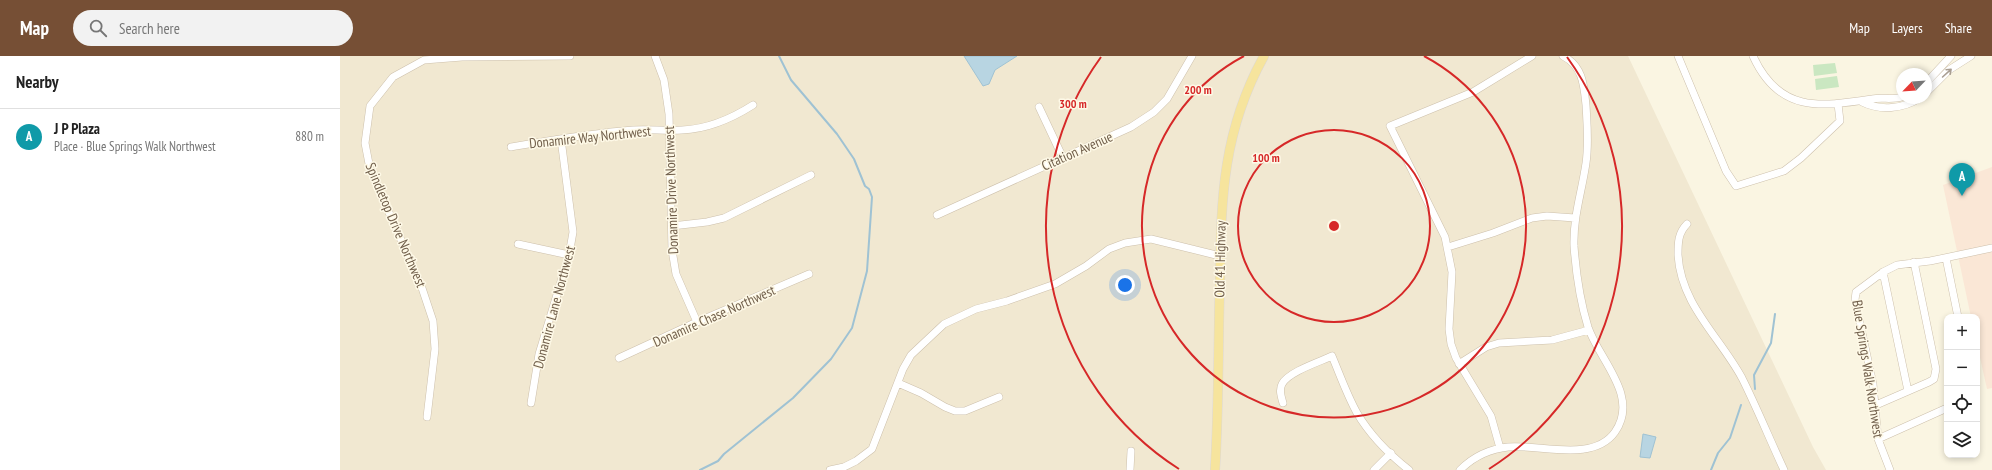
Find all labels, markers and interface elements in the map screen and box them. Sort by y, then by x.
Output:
search box [73,10,353,46]
text: Map [20,16,49,40]
icon: search [87,17,109,39]
text: Search here [119,19,180,38]
text: Map [1849,19,1870,37]
text: Layers [1892,19,1923,37]
text: Share [1945,19,1972,37]
north arrow [1896,68,1932,104]
one-way arrow [1942,68,1952,77]
text: Nearby [16,71,59,93]
text: 200 m [1184,82,1212,97]
text: 300 m [1059,96,1087,111]
text: J P Plaza [54,119,100,138]
street label: Donamire Way Northwest [528,122,652,152]
street label: Donamire Drive Northwest [660,125,682,255]
street label: Citation Avenue [1039,127,1116,175]
text: A [26,128,32,145]
text: 880 m [295,128,324,145]
text: Place · Blue Springs Walk Northwest [54,138,216,155]
text: 100 m [1252,150,1280,165]
street label: Spindletop Drive Northwest [362,160,430,290]
pin: A [1949,163,1975,196]
street label: Old 41 Highway [1210,219,1230,298]
centre of rings [1327,219,1341,233]
street label: Donamire Lane Northwest [529,244,579,370]
your location [1115,275,1135,295]
street label: Donamire Chase Northwest [650,281,778,351]
street label: Blue Springs Walk Northwest [1848,299,1888,439]
map controls [1944,314,1980,458]
button: + [1944,314,1980,350]
button: − [1944,350,1980,386]
button: locate [1944,386,1980,422]
button: layers [1944,422,1980,458]

